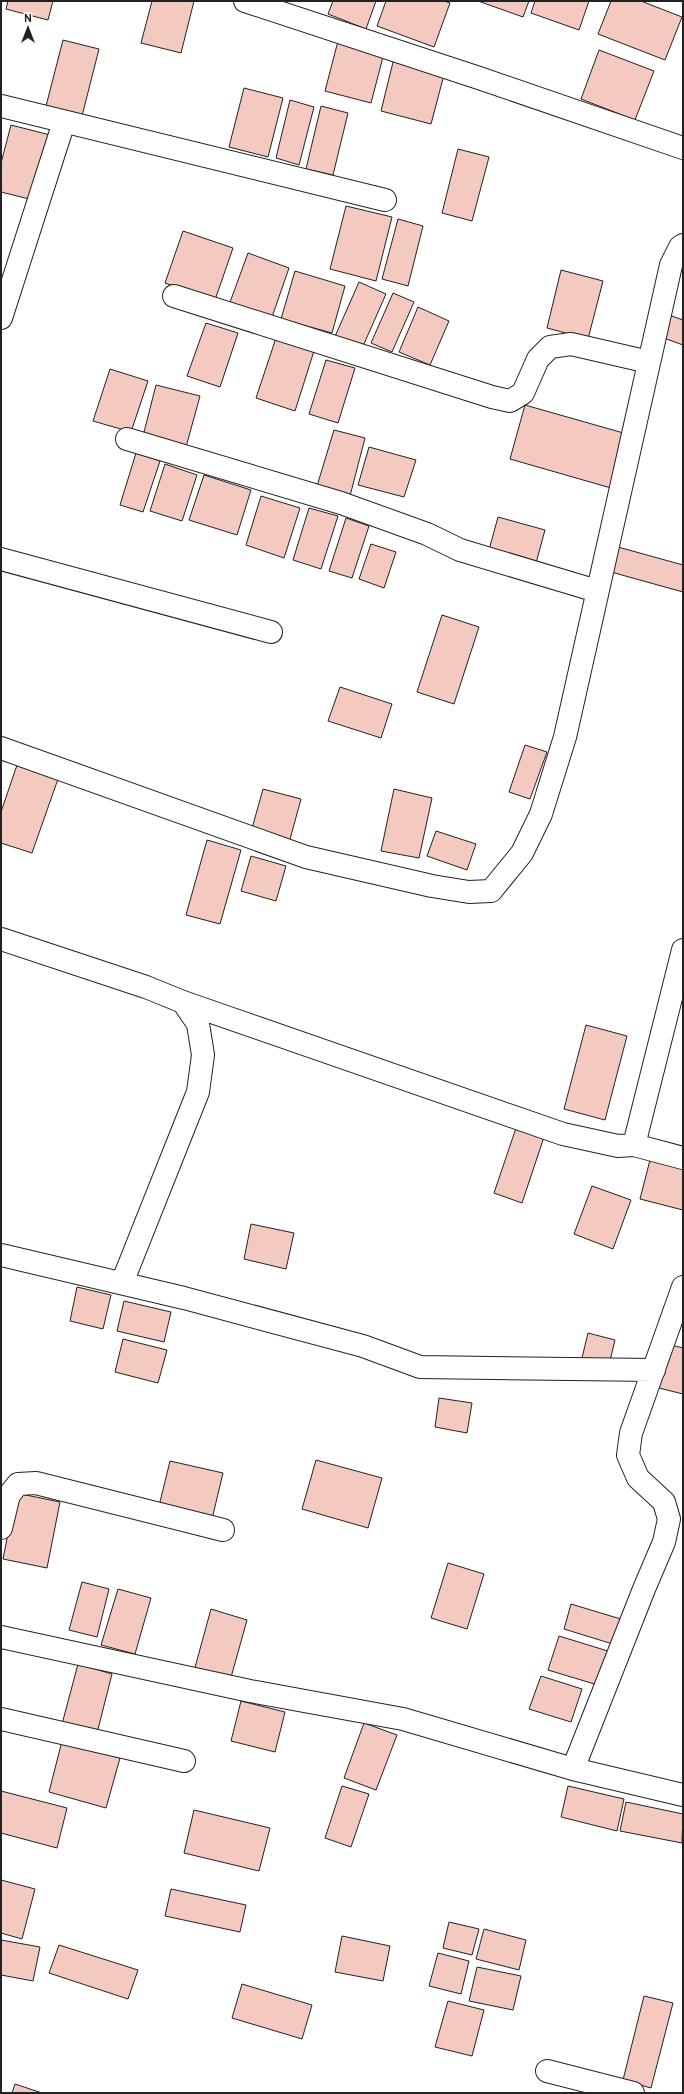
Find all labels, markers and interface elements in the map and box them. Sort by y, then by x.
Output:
north arrow [8,8,48,48]
text: N [24,12,32,26]

